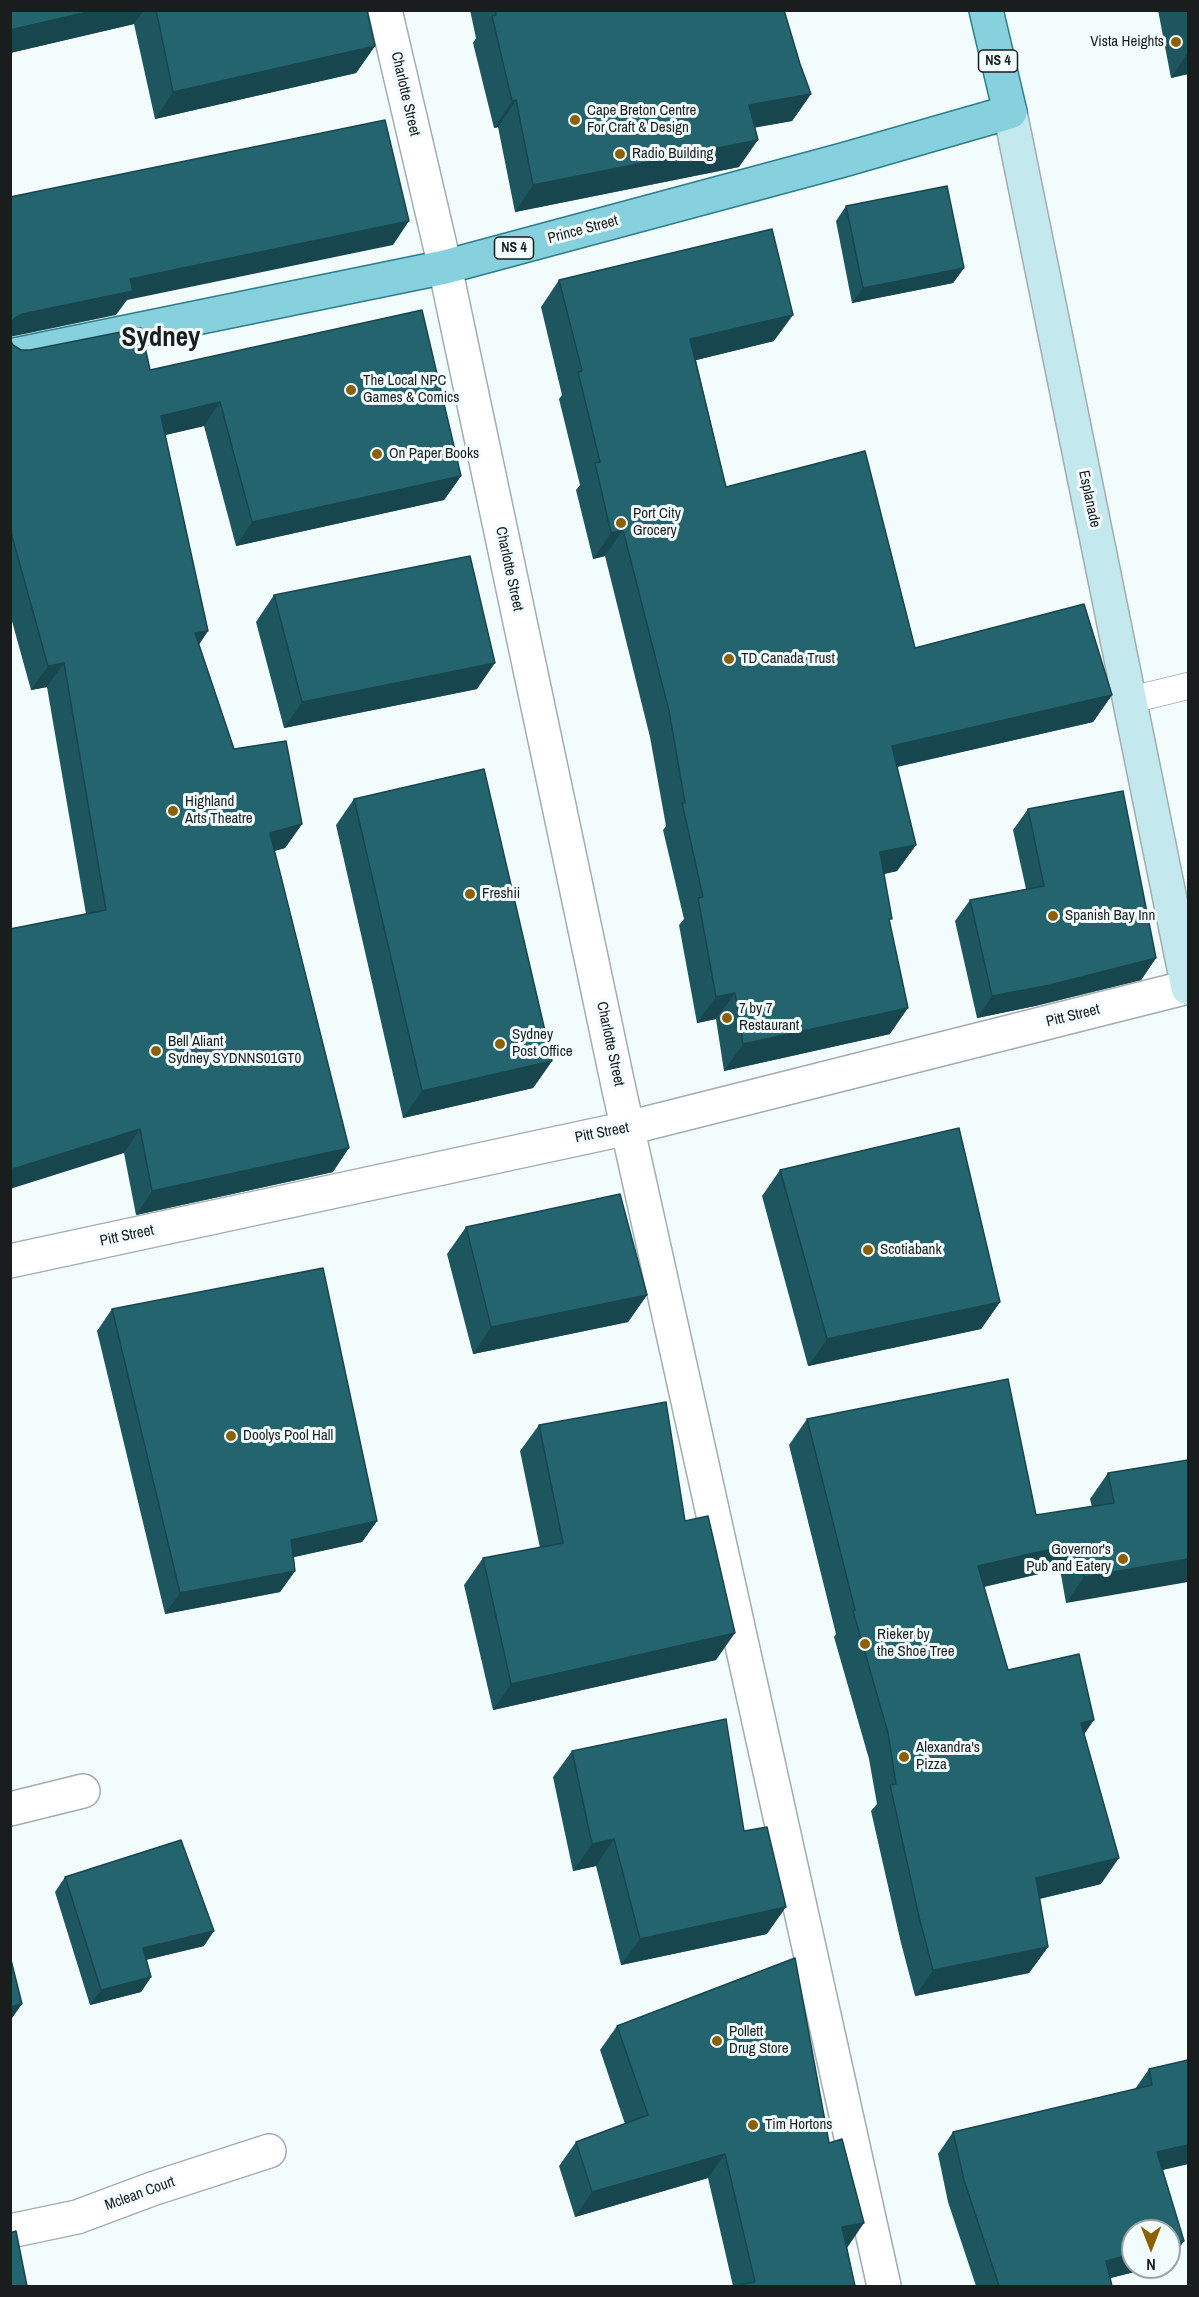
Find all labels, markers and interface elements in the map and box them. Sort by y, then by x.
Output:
place label: Vista Heights [1090,33,1164,51]
marker: Vista Heights [1169,35,1183,49]
street label: Charlotte Street [387,50,423,138]
road number: NS 4 [978,50,1018,72]
place label: Cape Breton Centre For Craft & Design [587,102,696,137]
marker: Cape Breton Centre For Craft & Design [568,113,582,127]
place label: Radio Building [632,145,713,163]
marker: Radio Building [613,147,627,161]
street label: Prince Street [546,212,620,248]
road number: NS 4 [494,237,534,259]
district label: Sydney [122,323,200,355]
place label: The Local NPC Games & Comics [363,372,459,407]
marker: The Local NPC Games & Comics [344,383,358,397]
place label: On Paper Books [389,445,479,463]
marker: On Paper Books [370,447,384,461]
street label: Esplanade [1074,469,1104,529]
place label: Port City Grocery [633,505,681,540]
marker: Port City Grocery [614,516,628,530]
street label: Charlotte Street [491,525,527,613]
place label: TD Canada Trust [741,650,835,668]
marker: TD Canada Trust [722,652,736,666]
place label: Highland Arts Theatre [185,793,253,828]
marker: Highland Arts Theatre [166,804,180,818]
place label: Freshii [482,885,520,903]
marker: Freshii [463,887,477,901]
place label: Spanish Bay Inn [1065,907,1155,925]
marker: Spanish Bay Inn [1046,909,1060,923]
street label: Charlotte Street [592,1000,628,1088]
place label: 7 by 7 Restaurant [739,1000,799,1035]
street label: Pitt Street [1044,1001,1102,1031]
marker: 7 by 7 Restaurant [720,1011,734,1025]
place label: Sydney Post Office [512,1026,573,1061]
place label: Bell Aliant Sydney SYDNNS01GT0 [168,1033,301,1068]
marker: Sydney Post Office [493,1037,507,1051]
marker: Bell Aliant Sydney SYDNNS01GT0 [149,1044,163,1058]
street label: Pitt Street [573,1119,631,1147]
street label: Pitt Street [98,1222,156,1250]
place label: Scotiabank [880,1241,942,1259]
marker: Scotiabank [861,1243,875,1257]
place label: Doolys Pool Hall [243,1427,333,1445]
marker: Doolys Pool Hall [224,1429,238,1443]
place label: Governor's Pub and Eatery [1026,1541,1111,1576]
marker: Governor's Pub and Eatery [1116,1552,1130,1566]
place label: Rieker by the Shoe Tree [877,1626,955,1661]
marker: Rieker by the Shoe Tree [858,1637,872,1651]
place label: Alexandra's Pizza [916,1739,980,1774]
marker: Alexandra's Pizza [897,1750,911,1764]
place label: Pollett Drug Store [729,2023,788,2058]
marker: Pollett Drug Store [710,2034,724,2048]
place label: Tim Hortons [765,2116,832,2134]
marker: Tim Hortons [746,2118,760,2132]
street label: Mclean Court [103,2173,177,2215]
north arrow [1121,2219,1181,2279]
text: N [1146,2254,1156,2276]

